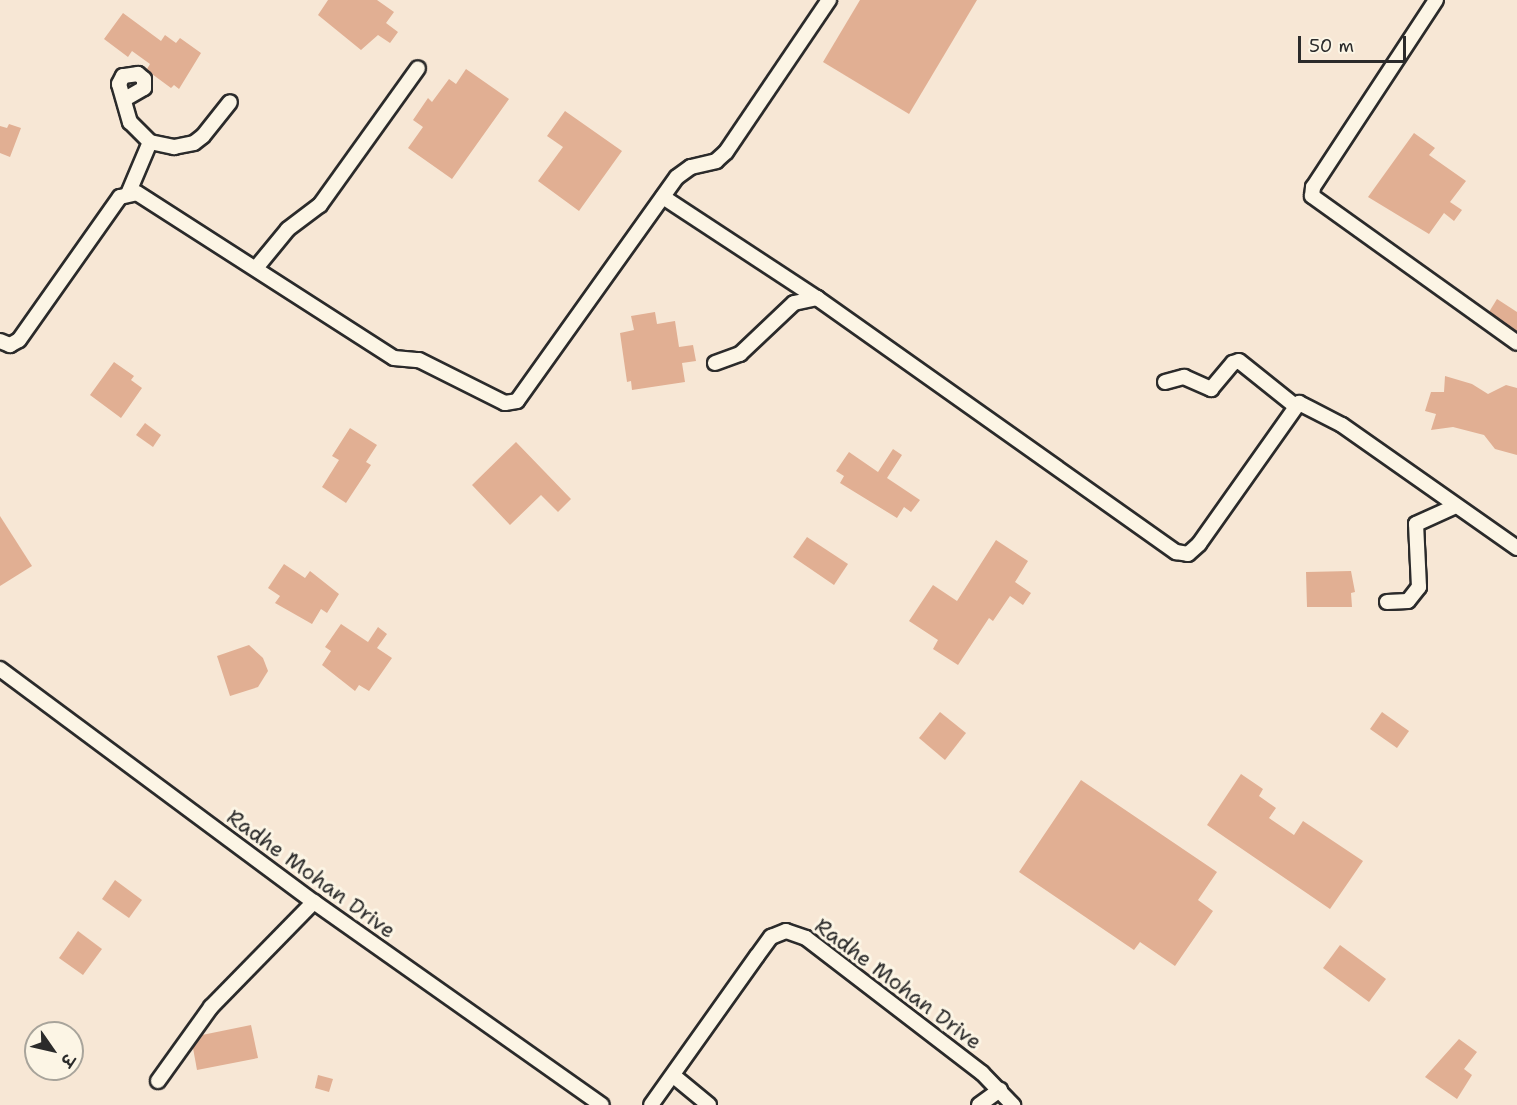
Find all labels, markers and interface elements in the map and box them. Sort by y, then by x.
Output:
scale bar [1301,24,1409,62]
text: 50 m [1309,34,1354,58]
street label: Radhe Mohan Drive [222,804,400,944]
street label: Radhe Mohan Drive [810,913,986,1055]
north arrow [24,1021,84,1081]
text: उ [56,1050,79,1071]

